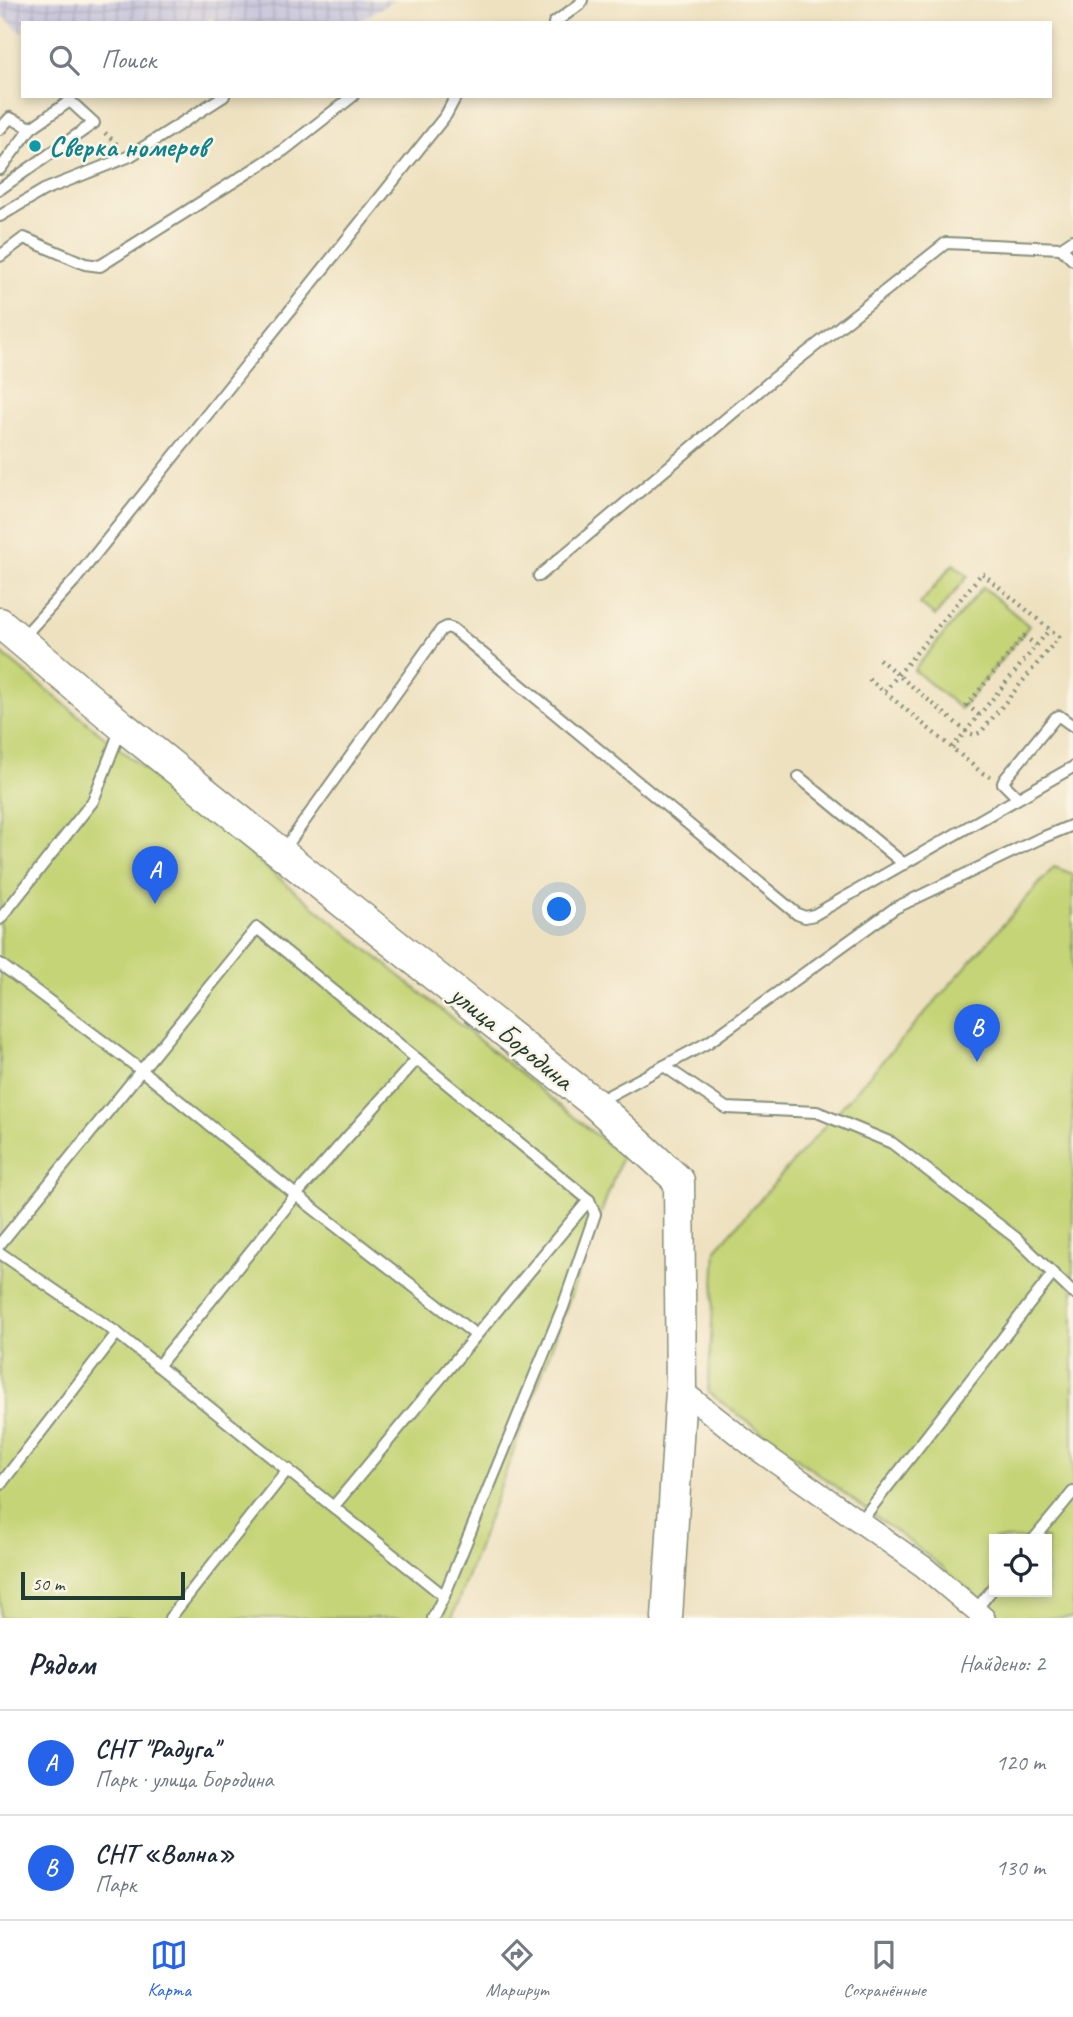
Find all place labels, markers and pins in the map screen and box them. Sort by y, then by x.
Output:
place label: Сверка номеров [49,129,213,164]
marker: Сверка номеров [27,138,43,154]
pin: A [132,846,178,904]
pin: B [954,1004,1000,1062]

